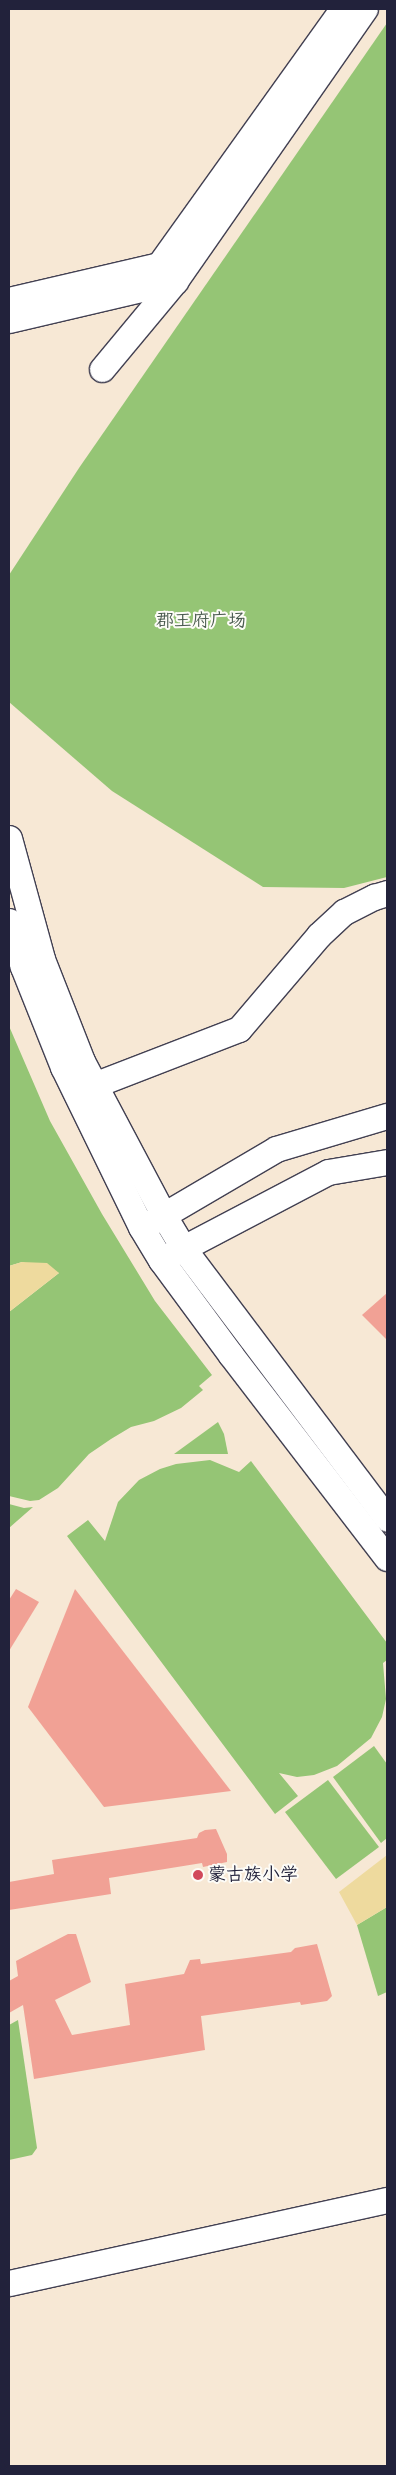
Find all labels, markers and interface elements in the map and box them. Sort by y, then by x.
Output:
park label: 郡王府广场 [156,610,246,632]
place label: 蒙古族小学 [208,1864,298,1886]
marker: 蒙古族小学 [192,1869,204,1881]

